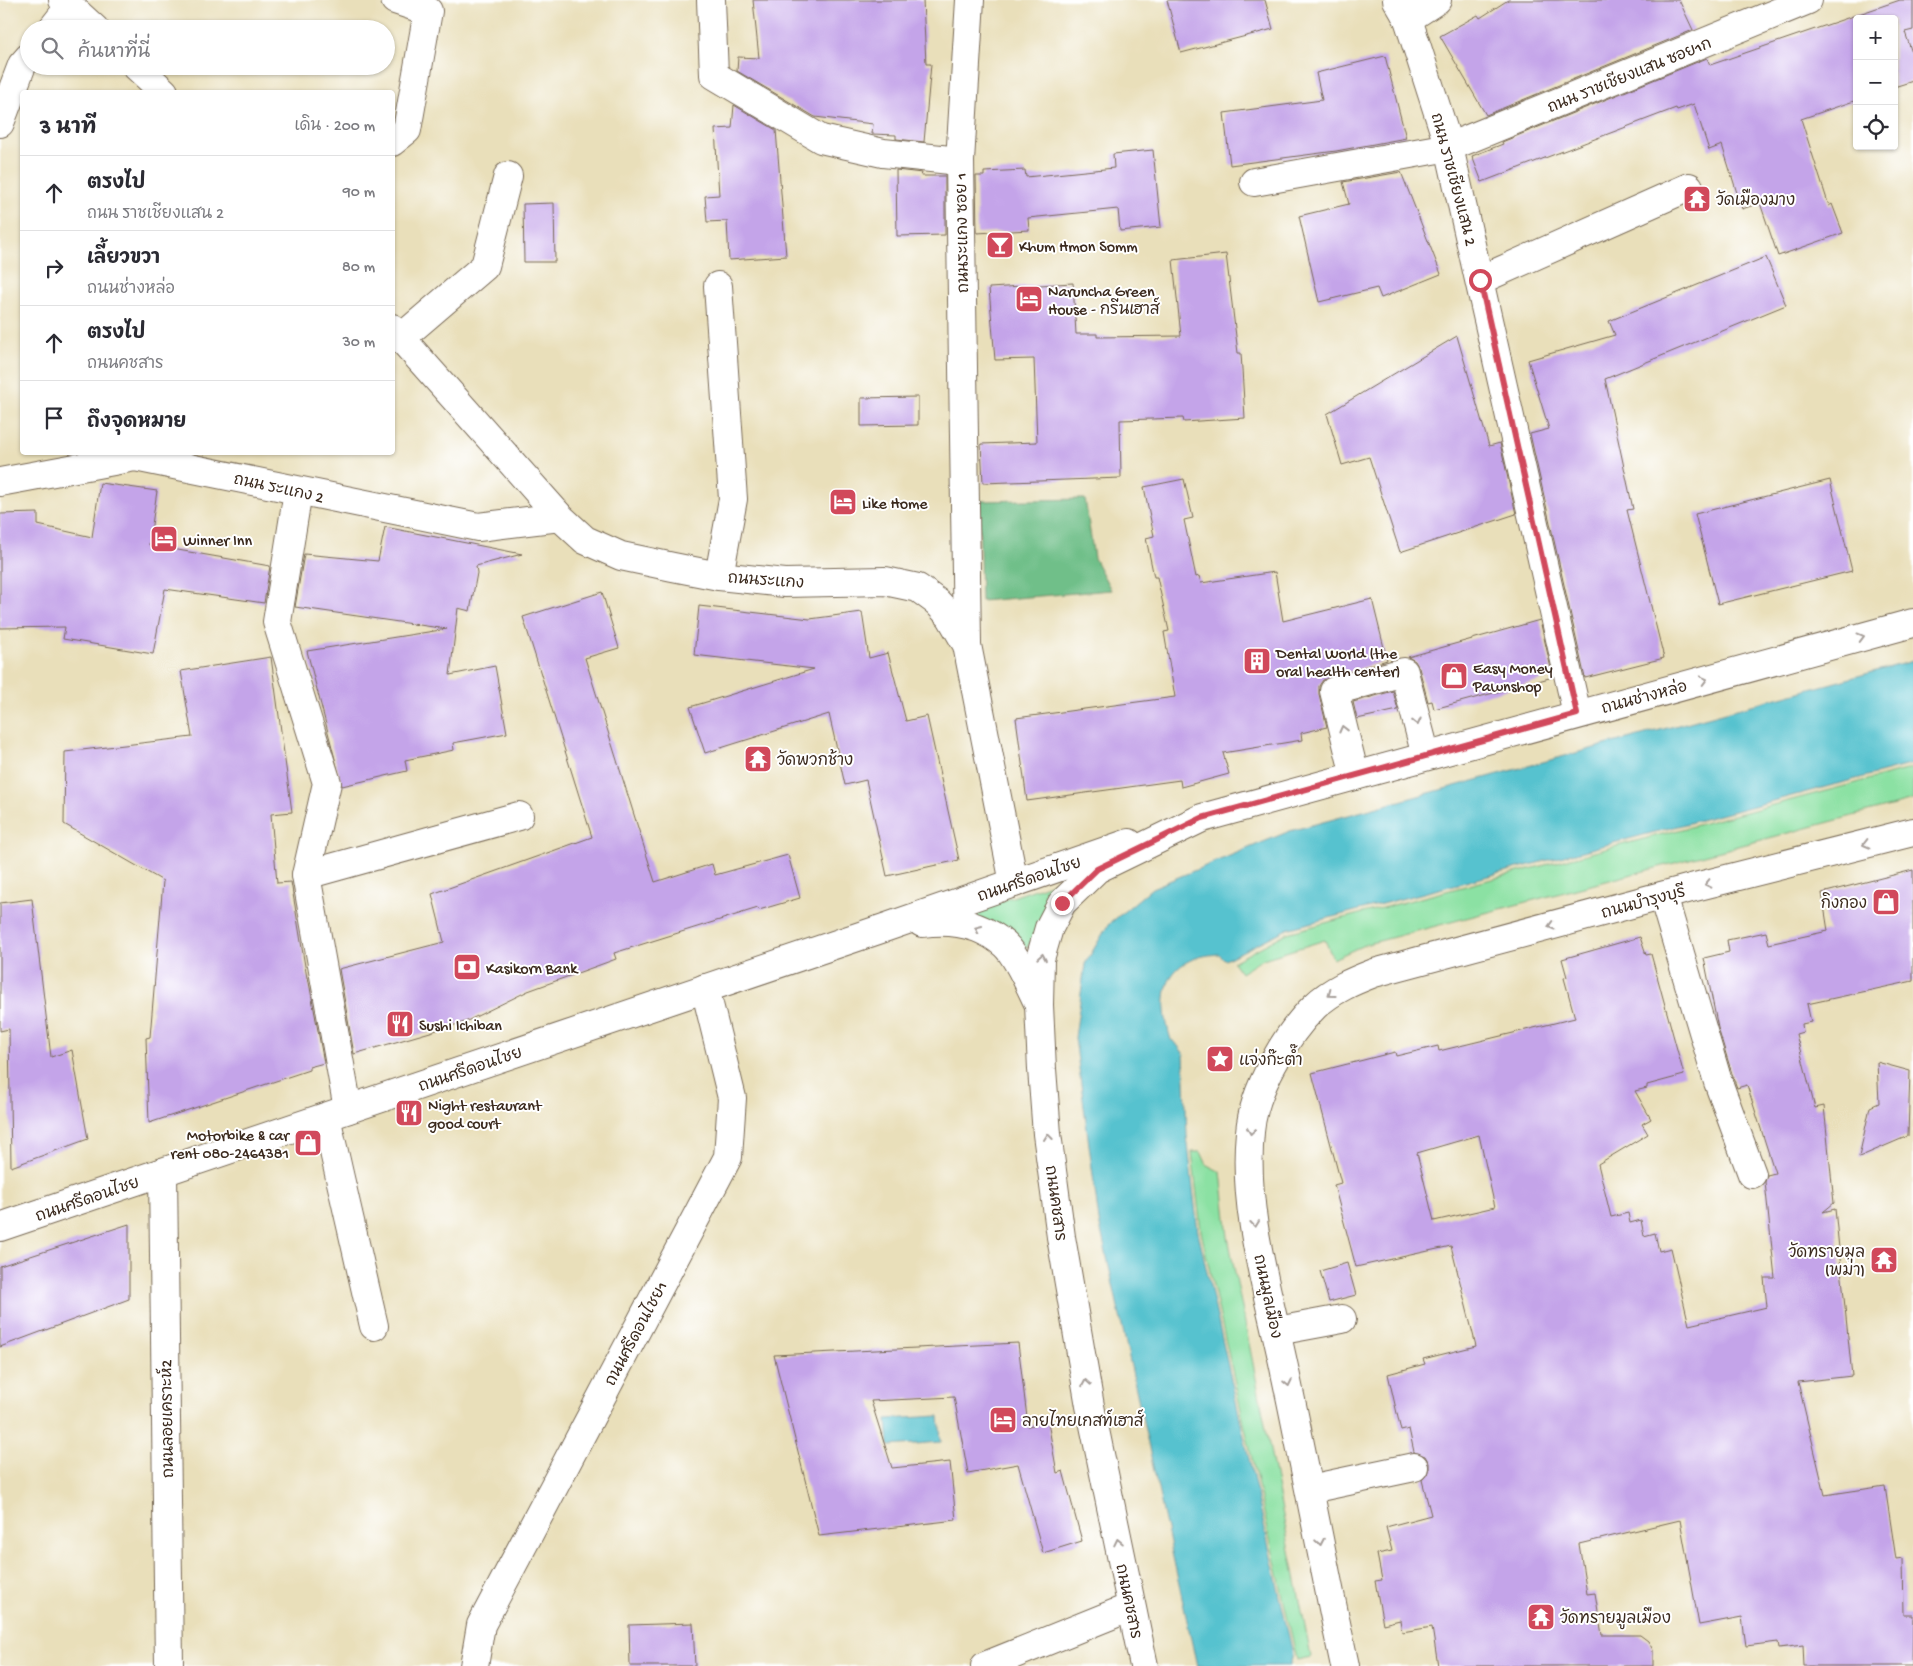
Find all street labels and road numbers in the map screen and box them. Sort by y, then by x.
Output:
street label: ถนน ราชเชียงแสน ซอย1ก [1544,32,1715,119]
street label: ถนน ราชเชียงแสน 2 [1425,110,1482,249]
street label: ถนนระแกง ซอย 1 [954,173,975,293]
street label: ถนน ระแกง 2 [232,472,325,509]
street label: ถนนระแกง [727,570,804,595]
street label: ถนนช่างหล่อ [1599,674,1690,720]
street label: ถนนศรีดอนไชย [974,850,1085,908]
street label: ถนนบำรุงบุรี [1599,880,1689,925]
street label: ถนนศรีดอนไชย [415,1040,526,1098]
street label: ถนนคชสาร [1039,1164,1068,1243]
street label: ถนนศรีดอนไชย [32,1170,143,1228]
street label: ถนนมูลเมือง [1247,1252,1289,1340]
street label: ถนนศรีดอนไชย1 [598,1277,674,1390]
street label: ถนนลอยเคราะห์2 [154,1359,180,1478]
street label: ถนนคชสาร [1109,1562,1144,1641]

